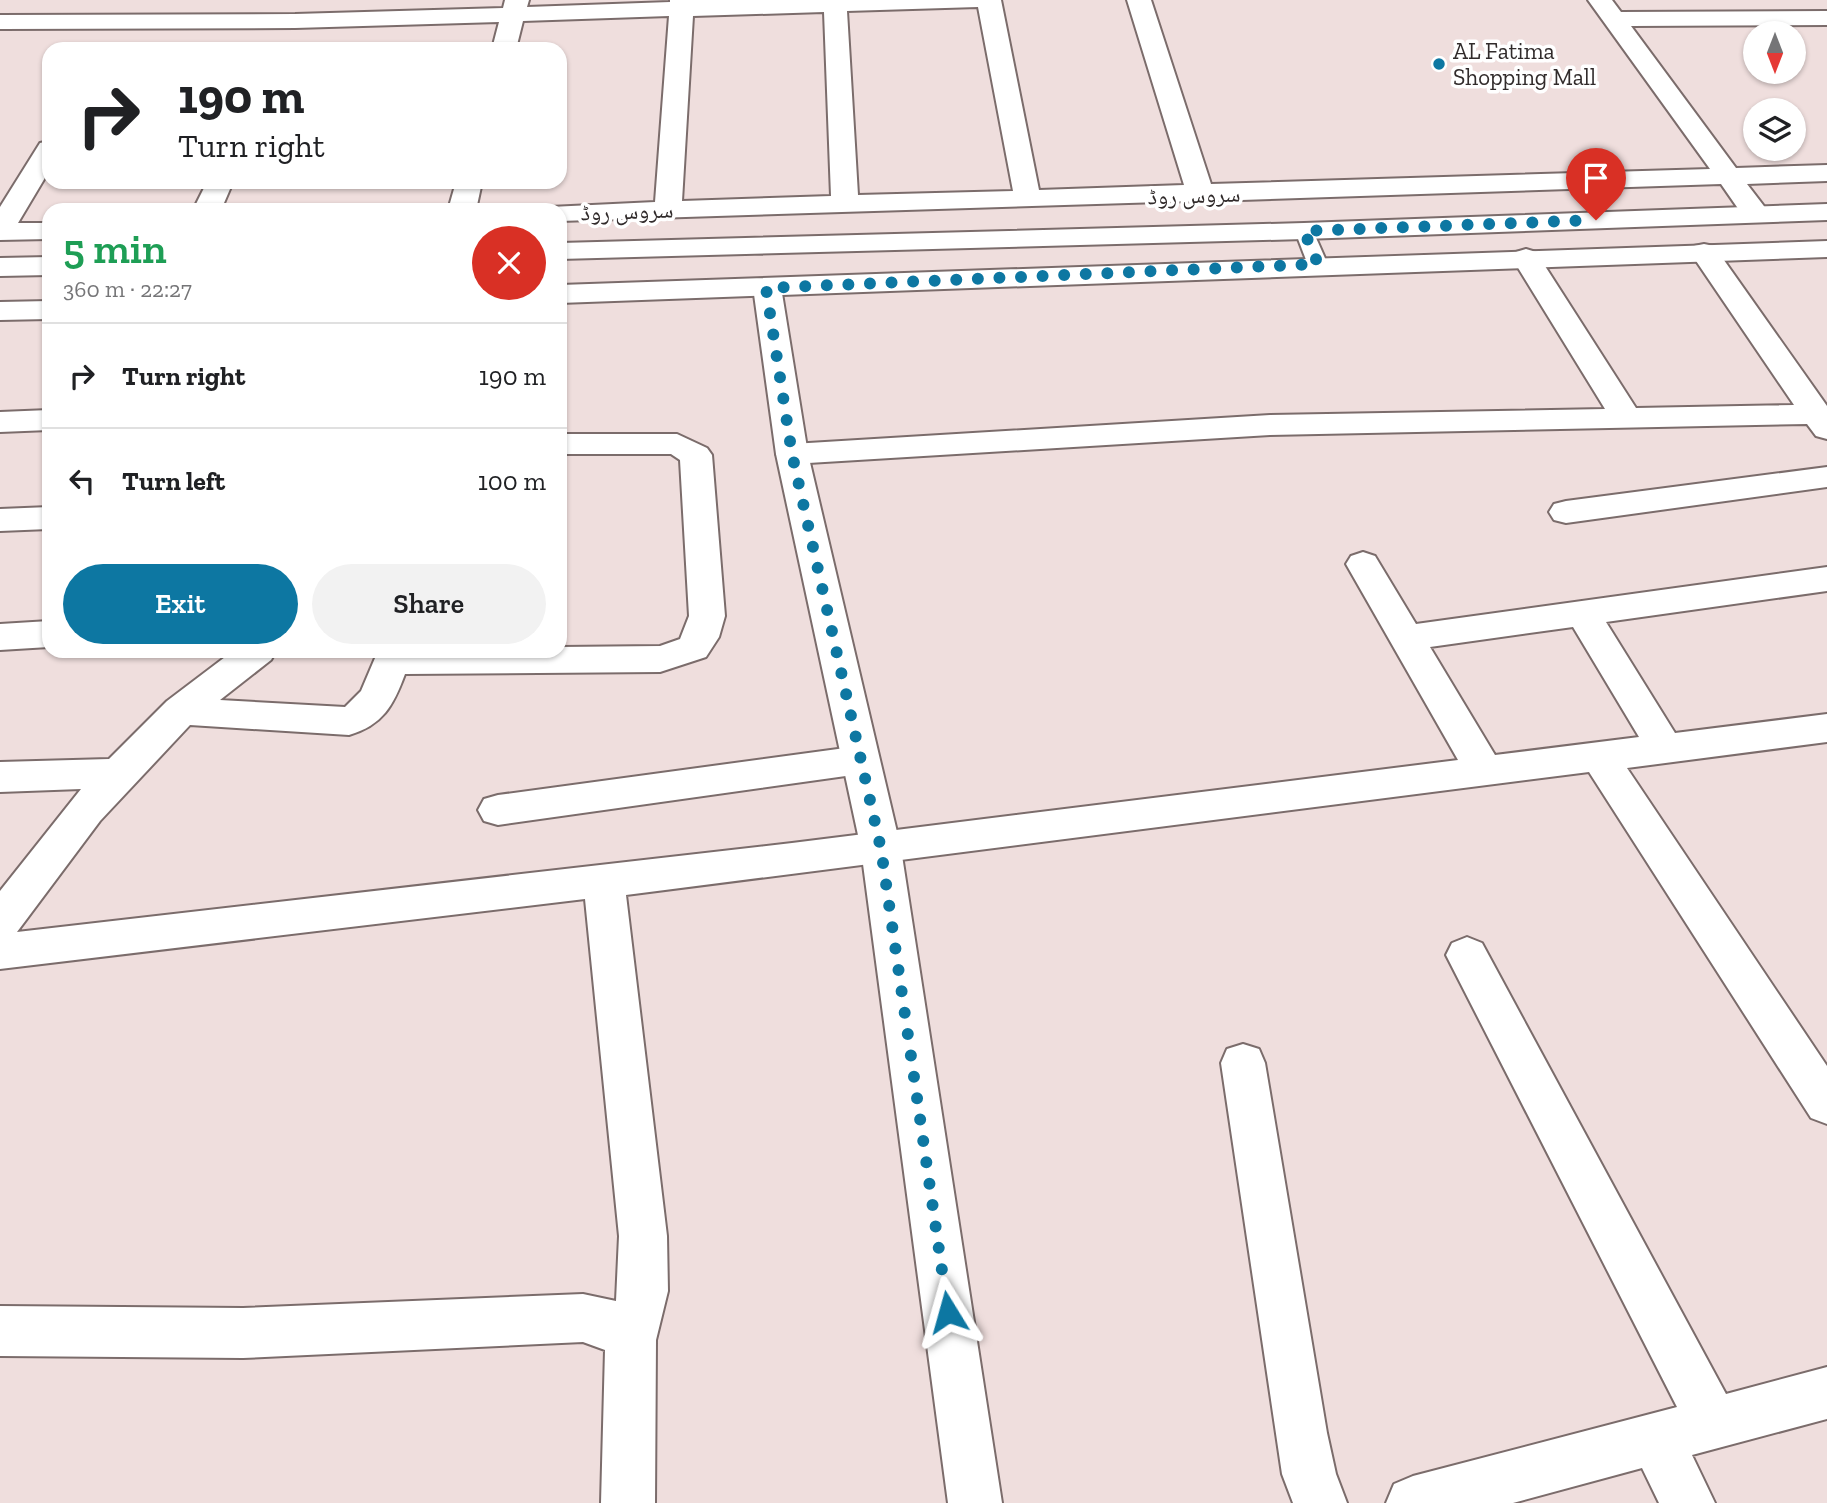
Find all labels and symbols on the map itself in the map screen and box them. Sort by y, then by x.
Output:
north arrow [1743,21,1806,84]
place label: AL Fatima Shopping Mall [1453,37,1596,91]
marker: AL Fatima Shopping Mall [1431,56,1447,72]
pin [1566,148,1626,220]
street label: سروس روڈ [1147,179,1241,211]
street label: سروس روڈ [580,195,674,227]
position arrow [911,1275,985,1349]

